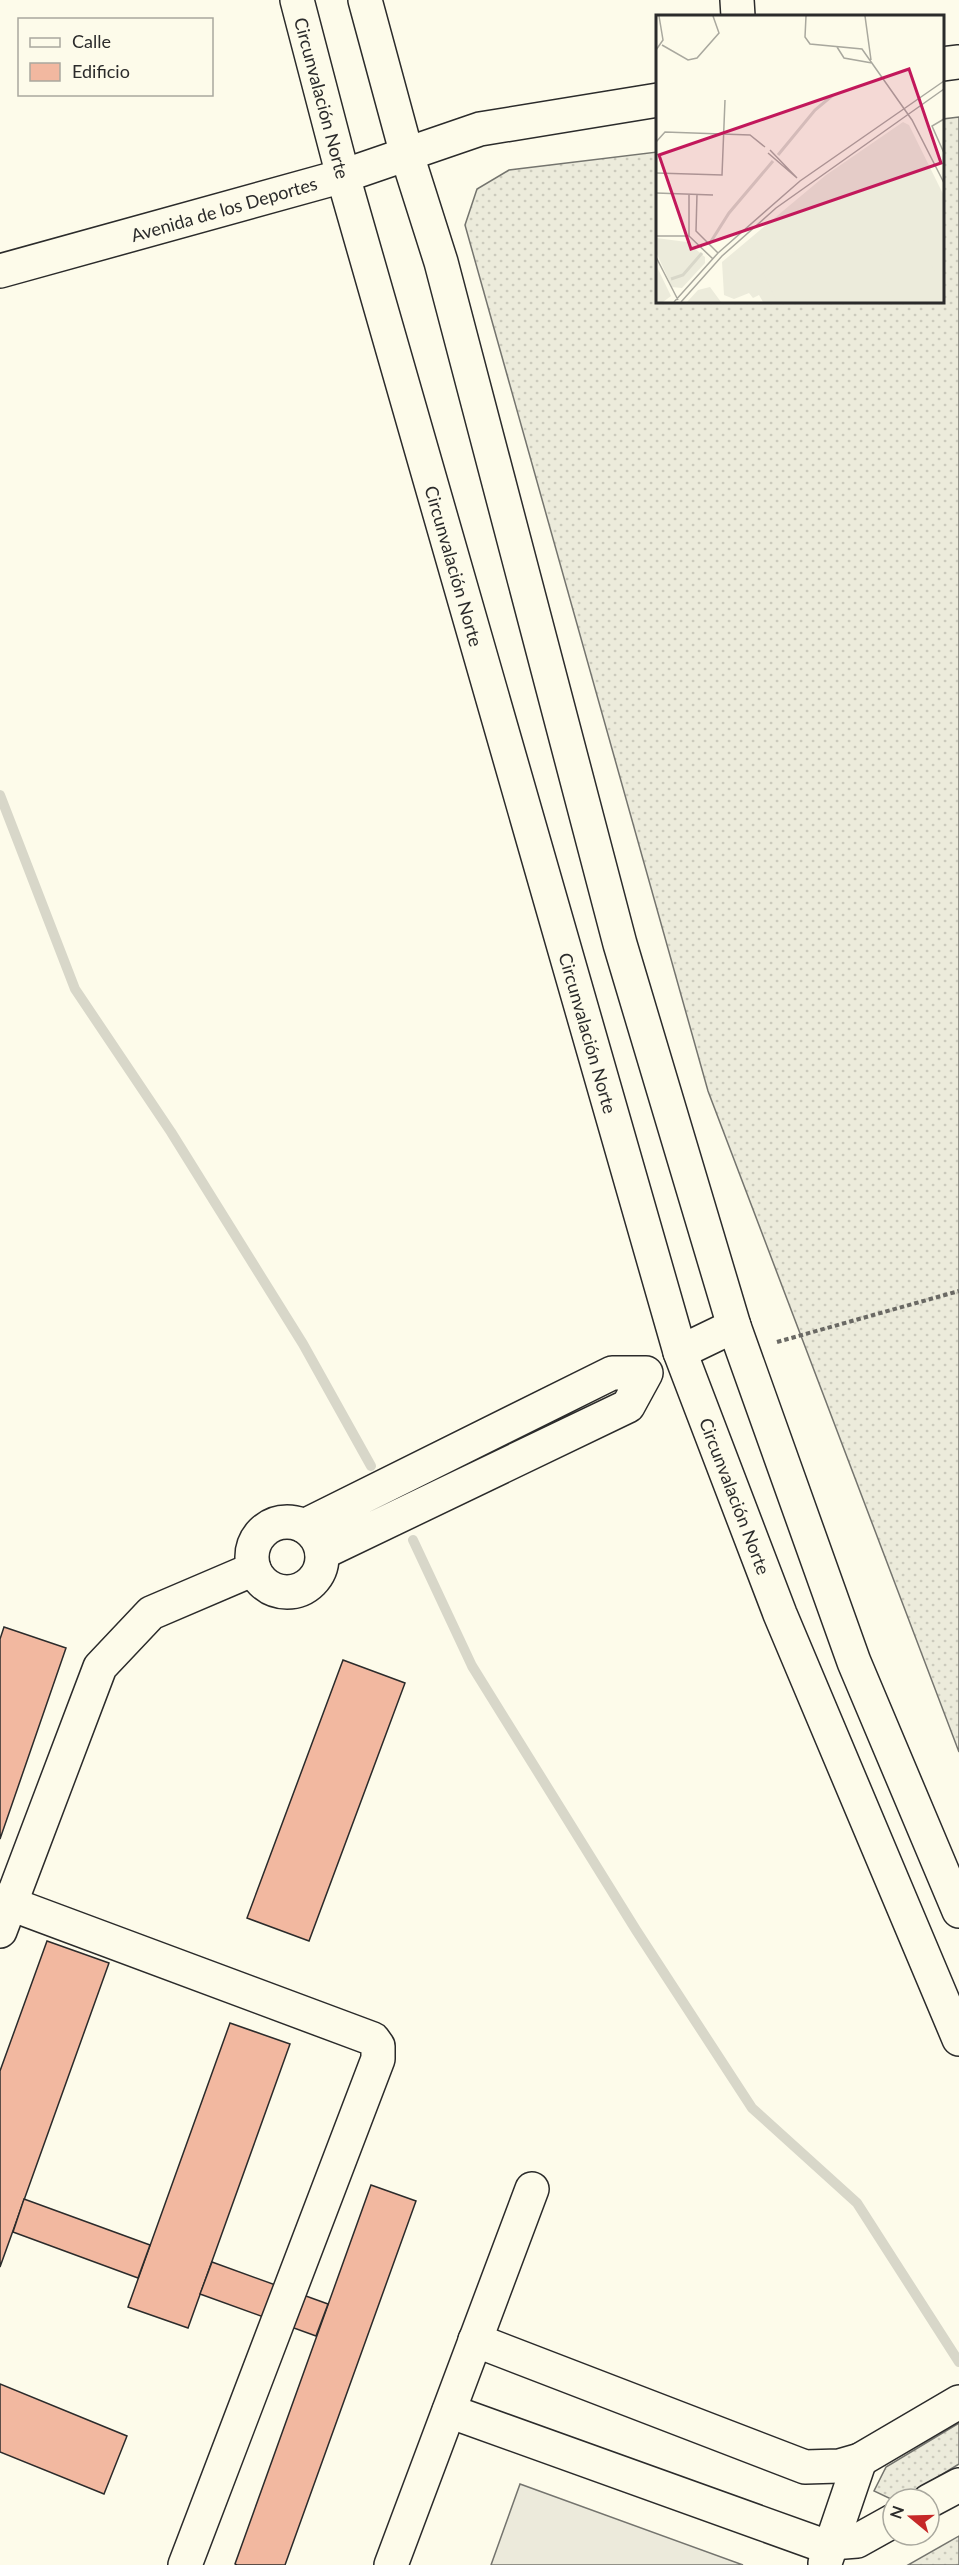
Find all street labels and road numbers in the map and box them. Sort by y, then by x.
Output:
street label: Circunvalación Norte [290,15,354,181]
street label: Avenida de los Deportes [128,172,320,246]
street label: Circunvalación Norte [421,483,487,649]
street label: Circunvalación Norte [555,950,621,1116]
street label: Circunvalación Norte [695,1414,775,1578]

